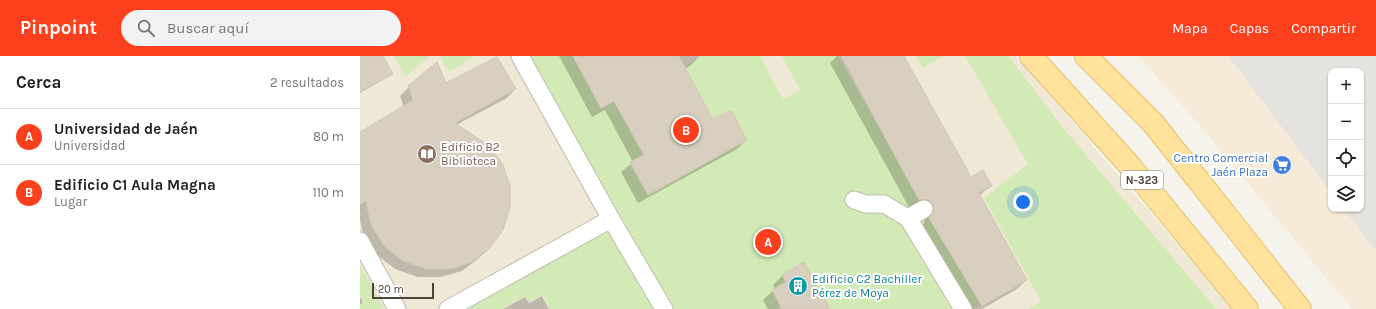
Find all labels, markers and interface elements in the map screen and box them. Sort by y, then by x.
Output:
search box [121,10,401,46]
text: Pinpoint [20,17,97,39]
icon: search [135,17,157,39]
text: Buscar aquí [167,19,249,37]
text: Mapa [1172,20,1208,37]
text: Capas [1230,20,1269,37]
text: Compartir [1291,20,1356,37]
map controls [1328,68,1364,212]
button: + [1328,68,1364,104]
text: Cerca [16,72,61,92]
text: 2 resultados [270,75,344,90]
button: − [1328,104,1364,140]
pin: B [673,115,699,145]
text: Universidad de Jaén [54,120,198,138]
text: A [25,129,33,144]
text: 80 m [313,129,344,144]
text: Universidad [54,138,125,153]
place label: Edificio B2 Biblioteca [441,140,500,168]
button: locate [1328,140,1364,176]
library icon: Edificio B2 Biblioteca [416,143,438,165]
place label: Centro Comercial Jaén Plaza [1174,151,1268,179]
supermarket icon: Centro Comercial Jaén Plaza [1271,154,1293,176]
road number: N-323 [1121,171,1163,189]
text: Edificio C1 Aula Magna [54,176,216,194]
button: layers [1328,176,1364,212]
text: B [25,185,33,200]
text: 110 m [312,185,344,200]
your location [1013,192,1033,212]
text: Lugar [54,194,87,209]
pin: A [755,227,781,257]
place label: Edificio C2 Bachiller Pérez de Moya [812,272,922,300]
building icon: Edificio C2 Bachiller Pérez de Moya [787,275,809,297]
scale bar [372,281,434,300]
text: 20 m [378,283,404,296]

